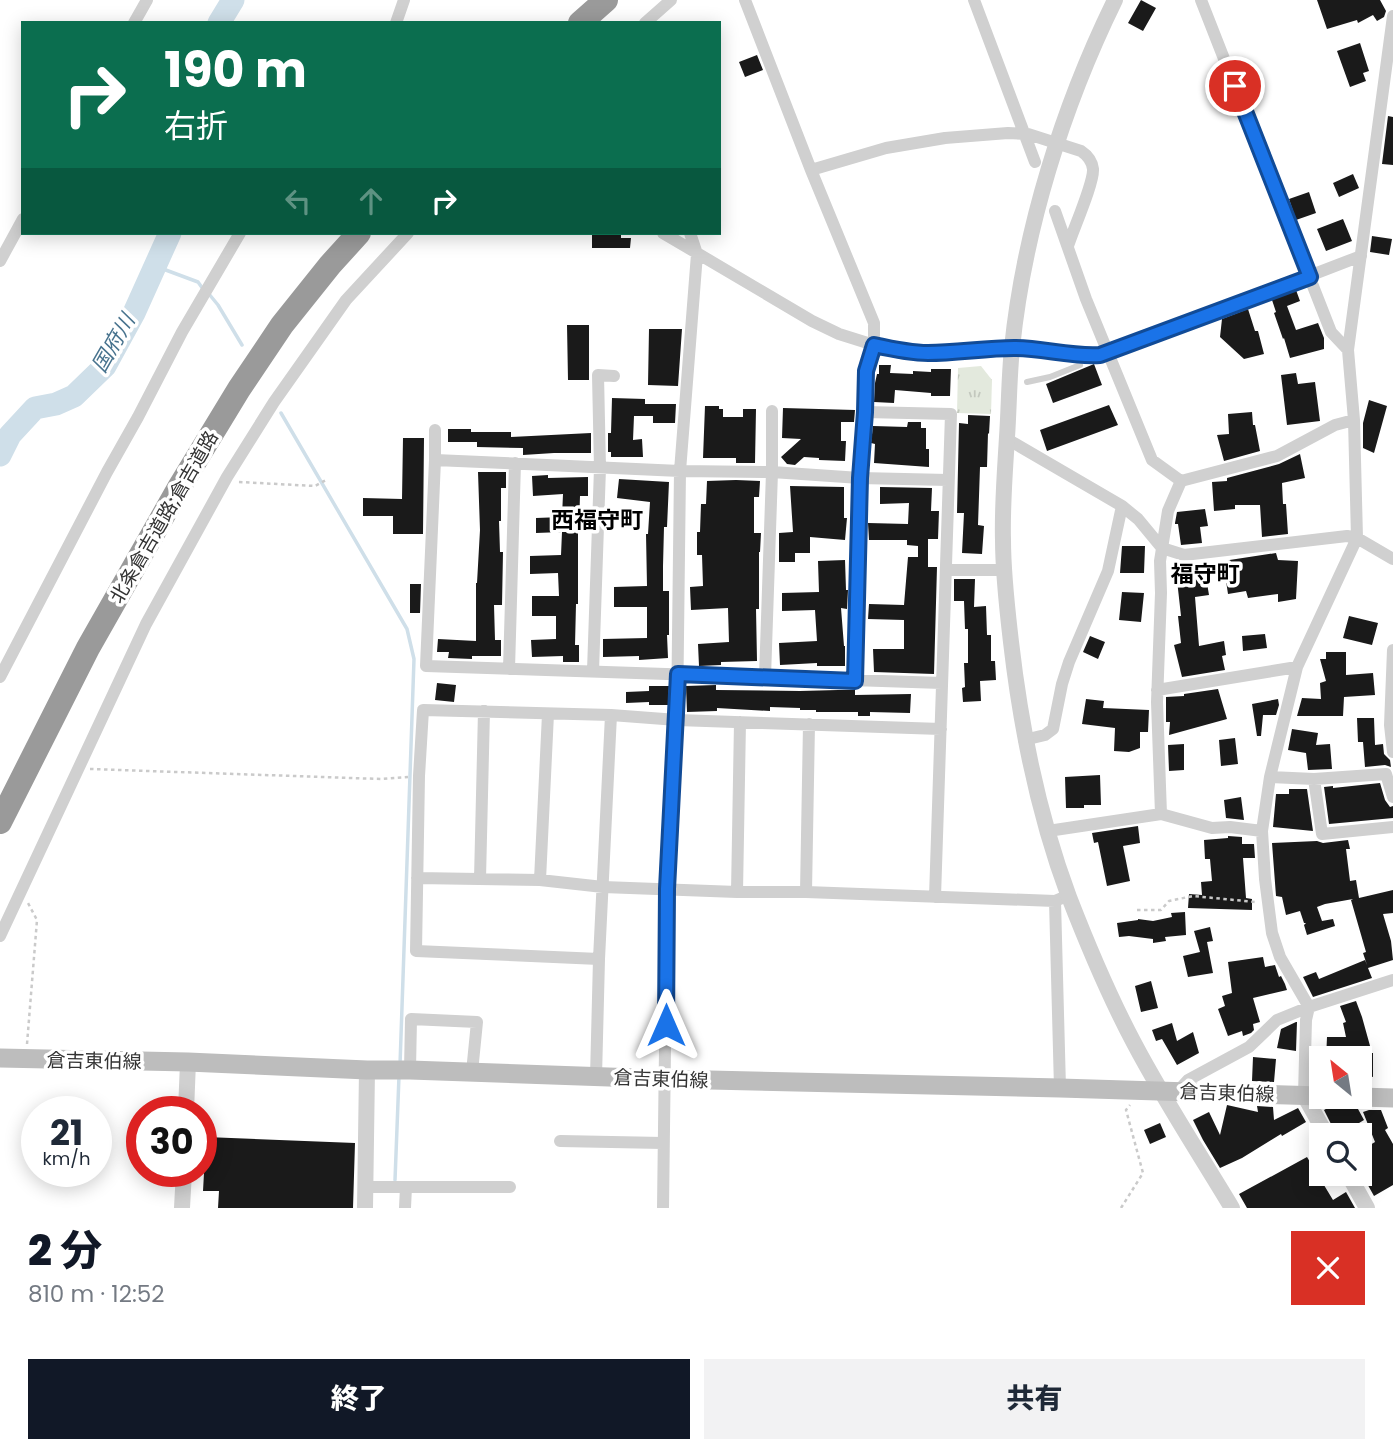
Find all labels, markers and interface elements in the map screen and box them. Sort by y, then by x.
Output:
text: 190 m [164,36,307,104]
icon: right [49,49,140,140]
pin [1205,56,1265,116]
icon: arrive [1216,67,1254,105]
text: 右折 [164,103,228,148]
icon: left [279,182,317,220]
icon: ahead [352,182,390,220]
icon: right [425,182,463,220]
water label: 国府川 [85,307,142,378]
street label: 北条倉吉道路;倉吉道路 [104,426,224,608]
district label: 西福守町 [551,504,643,536]
district label: 福守町 [1171,558,1240,590]
position arrow [629,988,703,1062]
north arrow [1309,1046,1372,1110]
map controls [1309,1046,1372,1186]
street label: 倉吉東伯線 [46,1047,142,1075]
street label: 倉吉東伯線 [613,1064,709,1094]
street label: 倉吉東伯線 [1179,1078,1275,1108]
speed limit sign: 30 [126,1096,217,1187]
text: 21 [50,1108,83,1157]
button: search [1309,1123,1372,1186]
text: km/h [43,1146,90,1171]
text: 2 分 [28,1221,102,1280]
button: close [1291,1231,1365,1305]
text: 810 m · 12:52 [28,1278,164,1310]
button: 終了 [28,1359,690,1439]
button: 共有 [704,1359,1365,1439]

